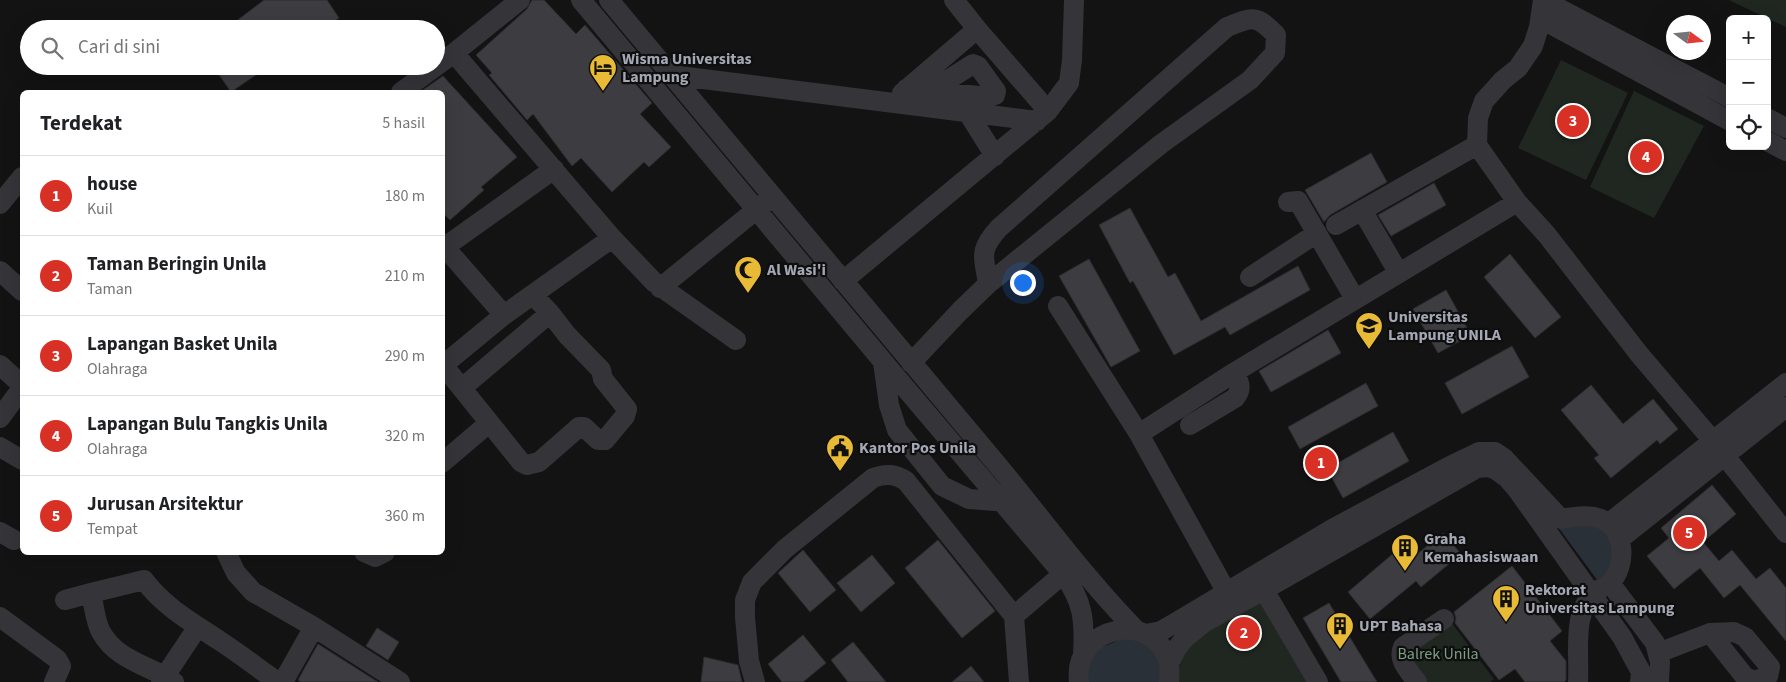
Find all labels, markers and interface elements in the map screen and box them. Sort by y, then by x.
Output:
north arrow [1666,15,1711,60]
map controls [1726,15,1771,150]
button: + [1726,15,1771,60]
search box [20,20,445,75]
icon: search [38,34,66,62]
text: Cari di sini [78,34,160,61]
place label: Wisma Universitas Lampung [622,48,752,88]
hotel icon: Wisma Universitas Lampung [588,53,618,92]
button: − [1726,60,1771,105]
pin: 3 [1557,102,1589,140]
button: locate [1726,105,1771,150]
text: Terdekat [40,108,122,138]
text: 5 hasil [382,112,425,134]
pin: 4 [1630,138,1662,176]
text: house [87,171,137,198]
text: 1 [52,185,60,207]
text: 180 m [385,185,425,207]
text: Kuil [87,198,113,220]
text: Taman Beringin Unila [87,251,267,278]
mosque icon: Al Wasi'i [733,255,763,294]
place label: Al Wasi'i [766,259,826,281]
text: 2 [52,265,60,287]
text: 210 m [385,265,425,287]
your location [1010,270,1036,296]
text: Taman [87,278,133,300]
place label: Universitas Lampung UNILA [1388,306,1502,346]
school or university icon: Universitas Lampung UNILA [1354,311,1384,350]
text: Lapangan Basket Unila [87,331,278,358]
text: 3 [52,345,60,367]
text: 290 m [385,345,425,367]
text: Olahraga [87,358,148,380]
text: Lapangan Bulu Tangkis Unila [87,411,328,438]
text: 4 [52,425,60,447]
text: 320 m [385,425,425,447]
public building icon: Kantor Pos Unila [825,433,855,472]
place label: Kantor Pos Unila [859,437,976,459]
text: Olahraga [87,438,148,460]
pin: 1 [1305,444,1337,482]
text: Jurusan Arsitektur [87,491,243,518]
text: 5 [52,505,60,527]
text: 360 m [385,505,425,527]
pin: 5 [1673,514,1705,552]
text: Tempat [87,518,138,540]
place label: Graha Kemahasiswaan [1424,528,1538,568]
building icon: Graha Kemahasiswaan [1390,533,1420,572]
place label: Rektorat Universitas Lampung [1525,579,1675,619]
building icon: Rektorat Universitas Lampung [1491,584,1521,623]
building icon: UPT Bahasa [1325,611,1355,650]
pin: 2 [1228,614,1260,652]
place label: UPT Bahasa [1359,615,1442,637]
park label: Balrek Unila [1397,643,1479,665]

